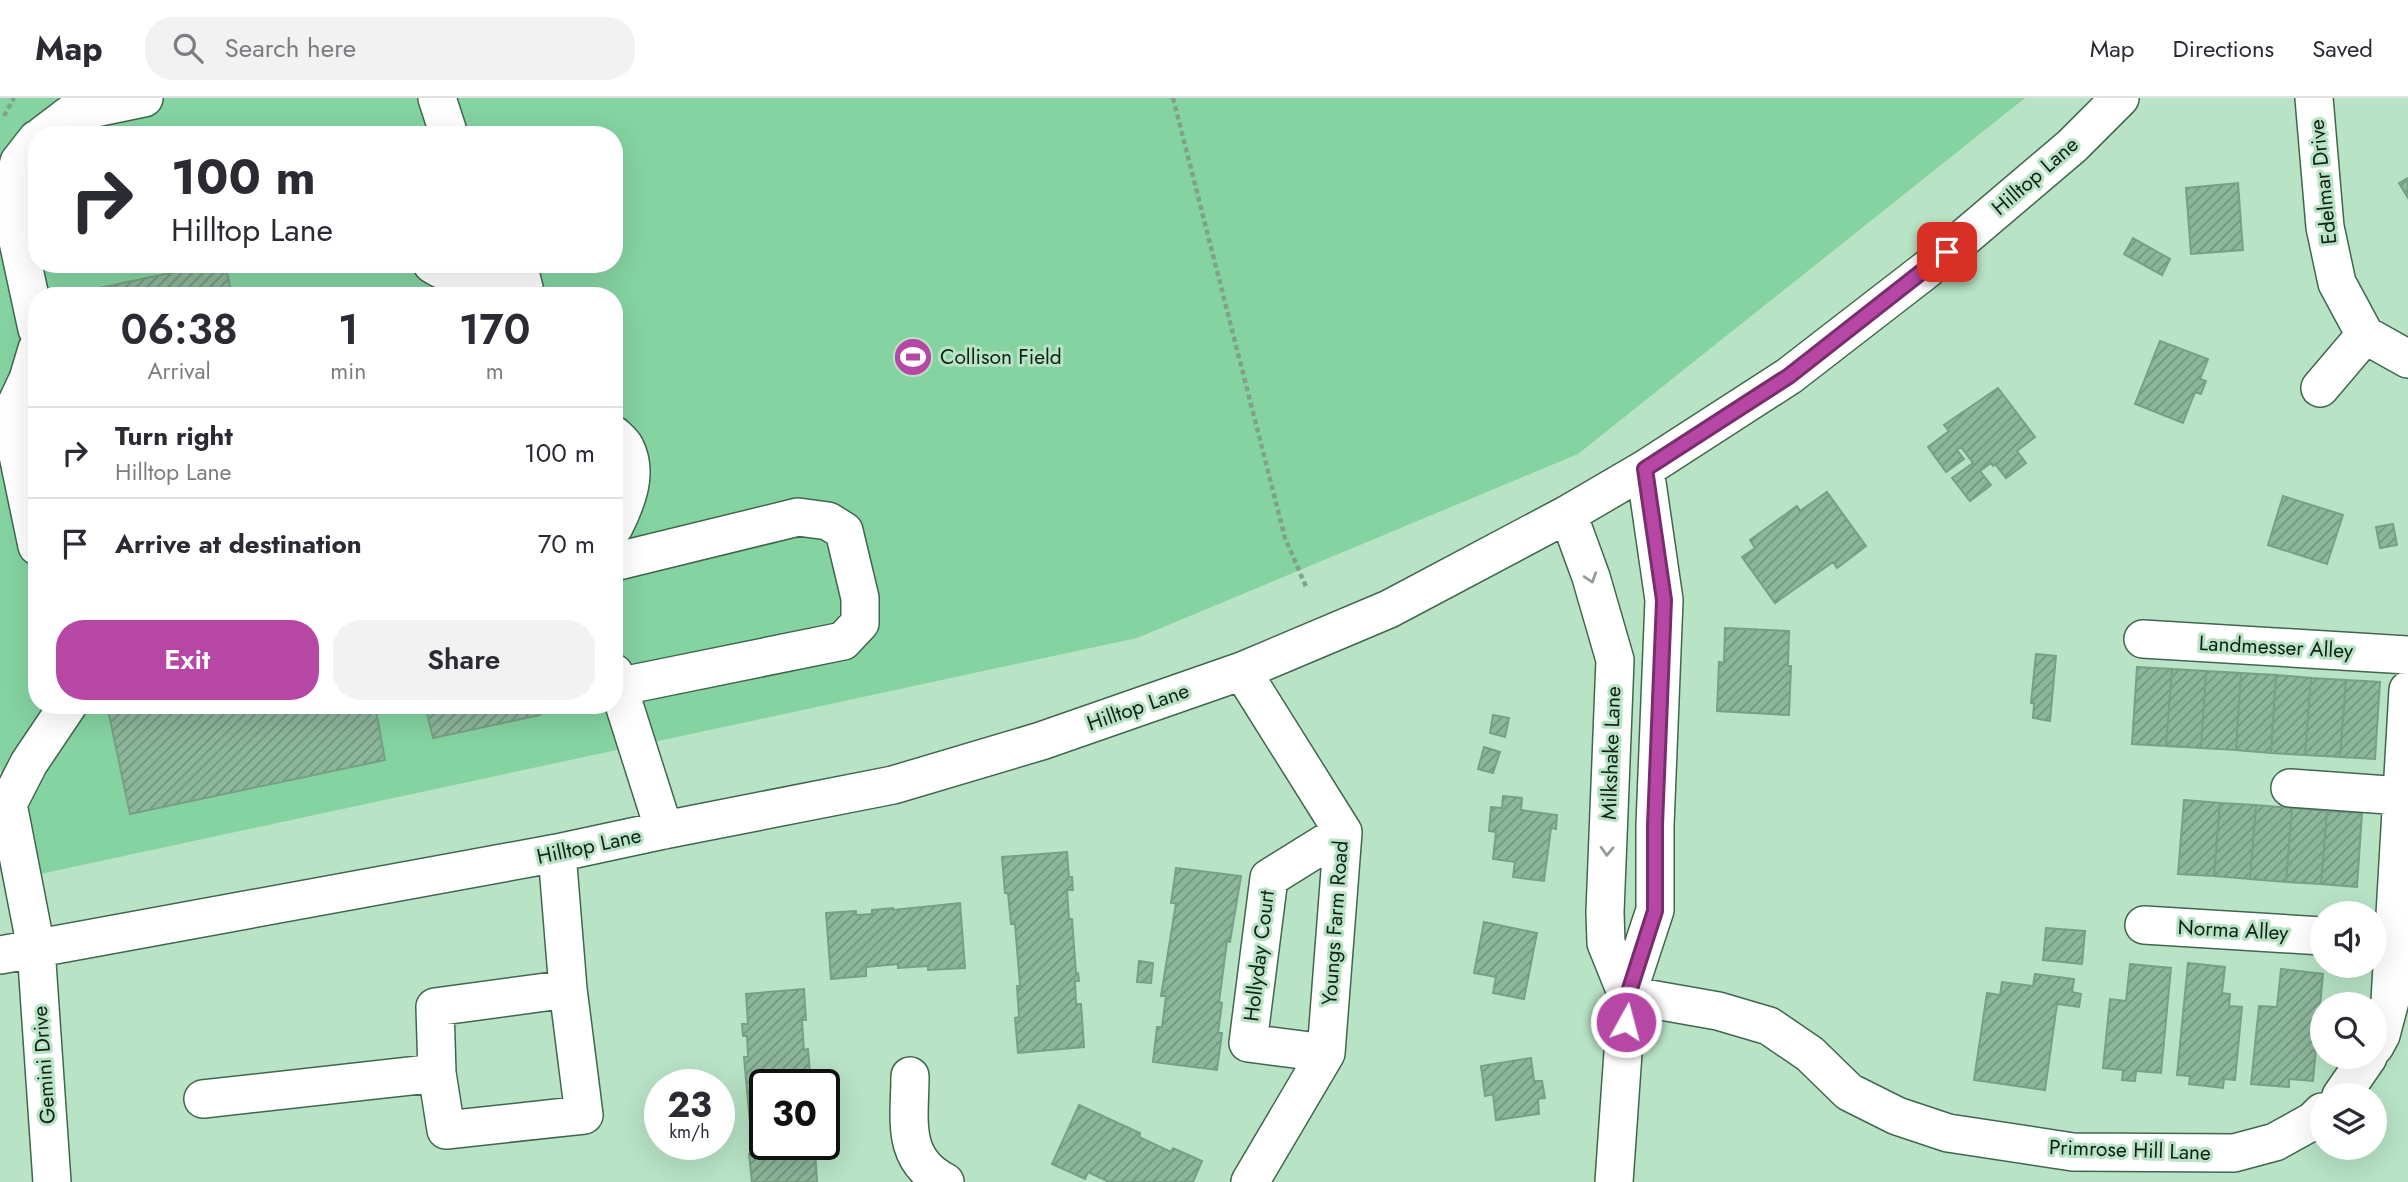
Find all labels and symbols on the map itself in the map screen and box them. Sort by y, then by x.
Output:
street label: Edelmar Drive [2301,118,2344,246]
street label: Hilltop Lane [1985,130,2085,222]
pin [1917,222,1977,282]
sports icon: Collison Field [892,336,934,378]
place label: Collison Field [940,342,1062,372]
one-way arrow [1583,572,1597,584]
street label: Landmesser Alley [2198,628,2355,666]
street label: Hilltop Lane [1083,675,1193,738]
street label: Milkshake Lane [1594,686,1628,820]
street label: Hilltop Lane [534,820,644,872]
street label: Youngs Farm Road [1314,840,1356,1006]
one-way arrow [1600,846,1615,857]
street label: Hollyday Court [1236,889,1282,1023]
street label: Norma Alley [2177,912,2290,948]
position arrow [1589,985,1663,1059]
street label: Gemini Drive [25,1005,63,1125]
speed limit sign: 30 [749,1069,840,1160]
street label: Primrose Hill Lane [2049,1132,2212,1168]

